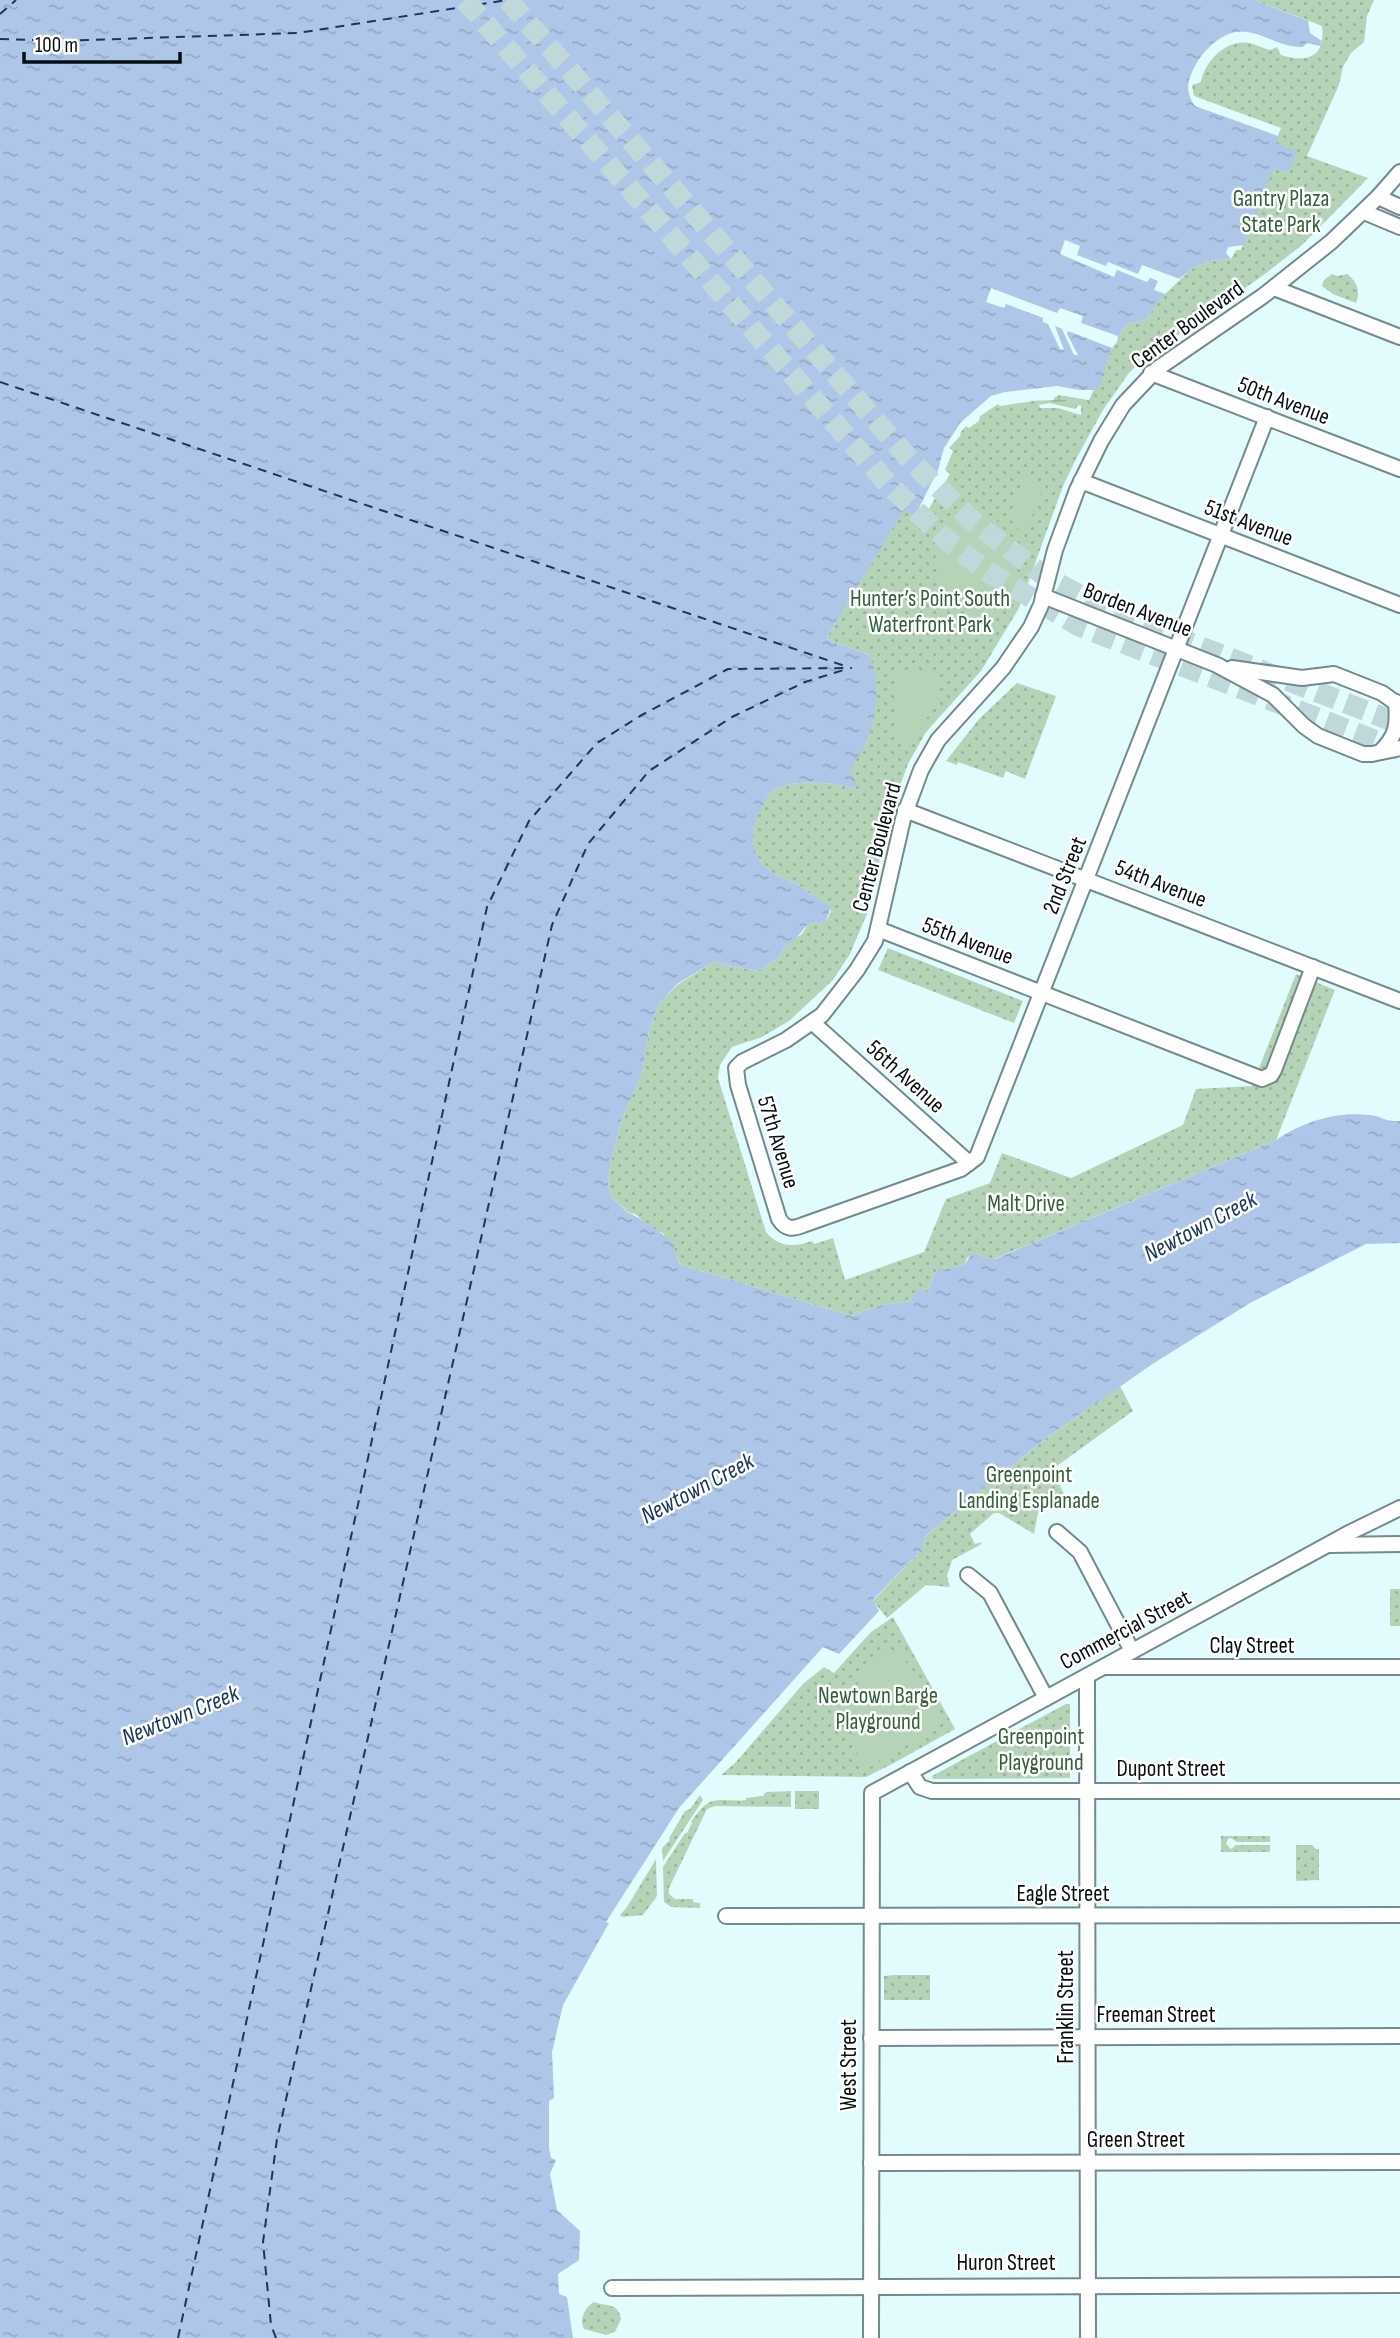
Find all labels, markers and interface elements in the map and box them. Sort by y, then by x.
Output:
scale bar [24,21,180,65]
text: 100 m [35,33,78,58]
park label: Gantry Plaza State Park [1233,185,1329,239]
street label: Center Boulevard [1126,275,1249,375]
street label: 50th Avenue [1234,371,1334,431]
street label: 51st Avenue [1200,493,1297,553]
street label: Borden Avenue [1079,576,1196,644]
park label: Hunter’s Point South Waterfront Park [850,585,1010,639]
street label: Center Boulevard [846,780,908,915]
street label: 2nd Street [1037,833,1093,918]
street label: 54th Avenue [1111,854,1210,914]
street label: 55th Avenue [918,911,1017,971]
street label: 56th Avenue [860,1034,950,1119]
street label: 57th Avenue [751,1093,805,1192]
water label: Newtown Creek [1139,1184,1263,1268]
park label: Malt Drive [987,1190,1065,1218]
water label: Newtown Creek [636,1446,760,1530]
park label: Greenpoint Landing Esplanade [958,1461,1100,1515]
street label: Commercial Street [1055,1584,1196,1676]
street label: Clay Street [1209,1632,1295,1660]
water label: Newtown Creek [117,1678,244,1752]
park label: Newtown Barge Playground [818,1682,938,1736]
park label: Greenpoint Playground [998,1723,1084,1777]
street label: Dupont Street [1116,1755,1226,1783]
street label: Eagle Street [1017,1880,1109,1908]
street label: Franklin Street [1052,1950,1080,2064]
street label: Freeman Street [1096,2001,1216,2029]
street label: West Street [835,2019,863,2111]
street label: Green Street [1087,2126,1185,2154]
street label: Huron Street [956,2249,1056,2277]

